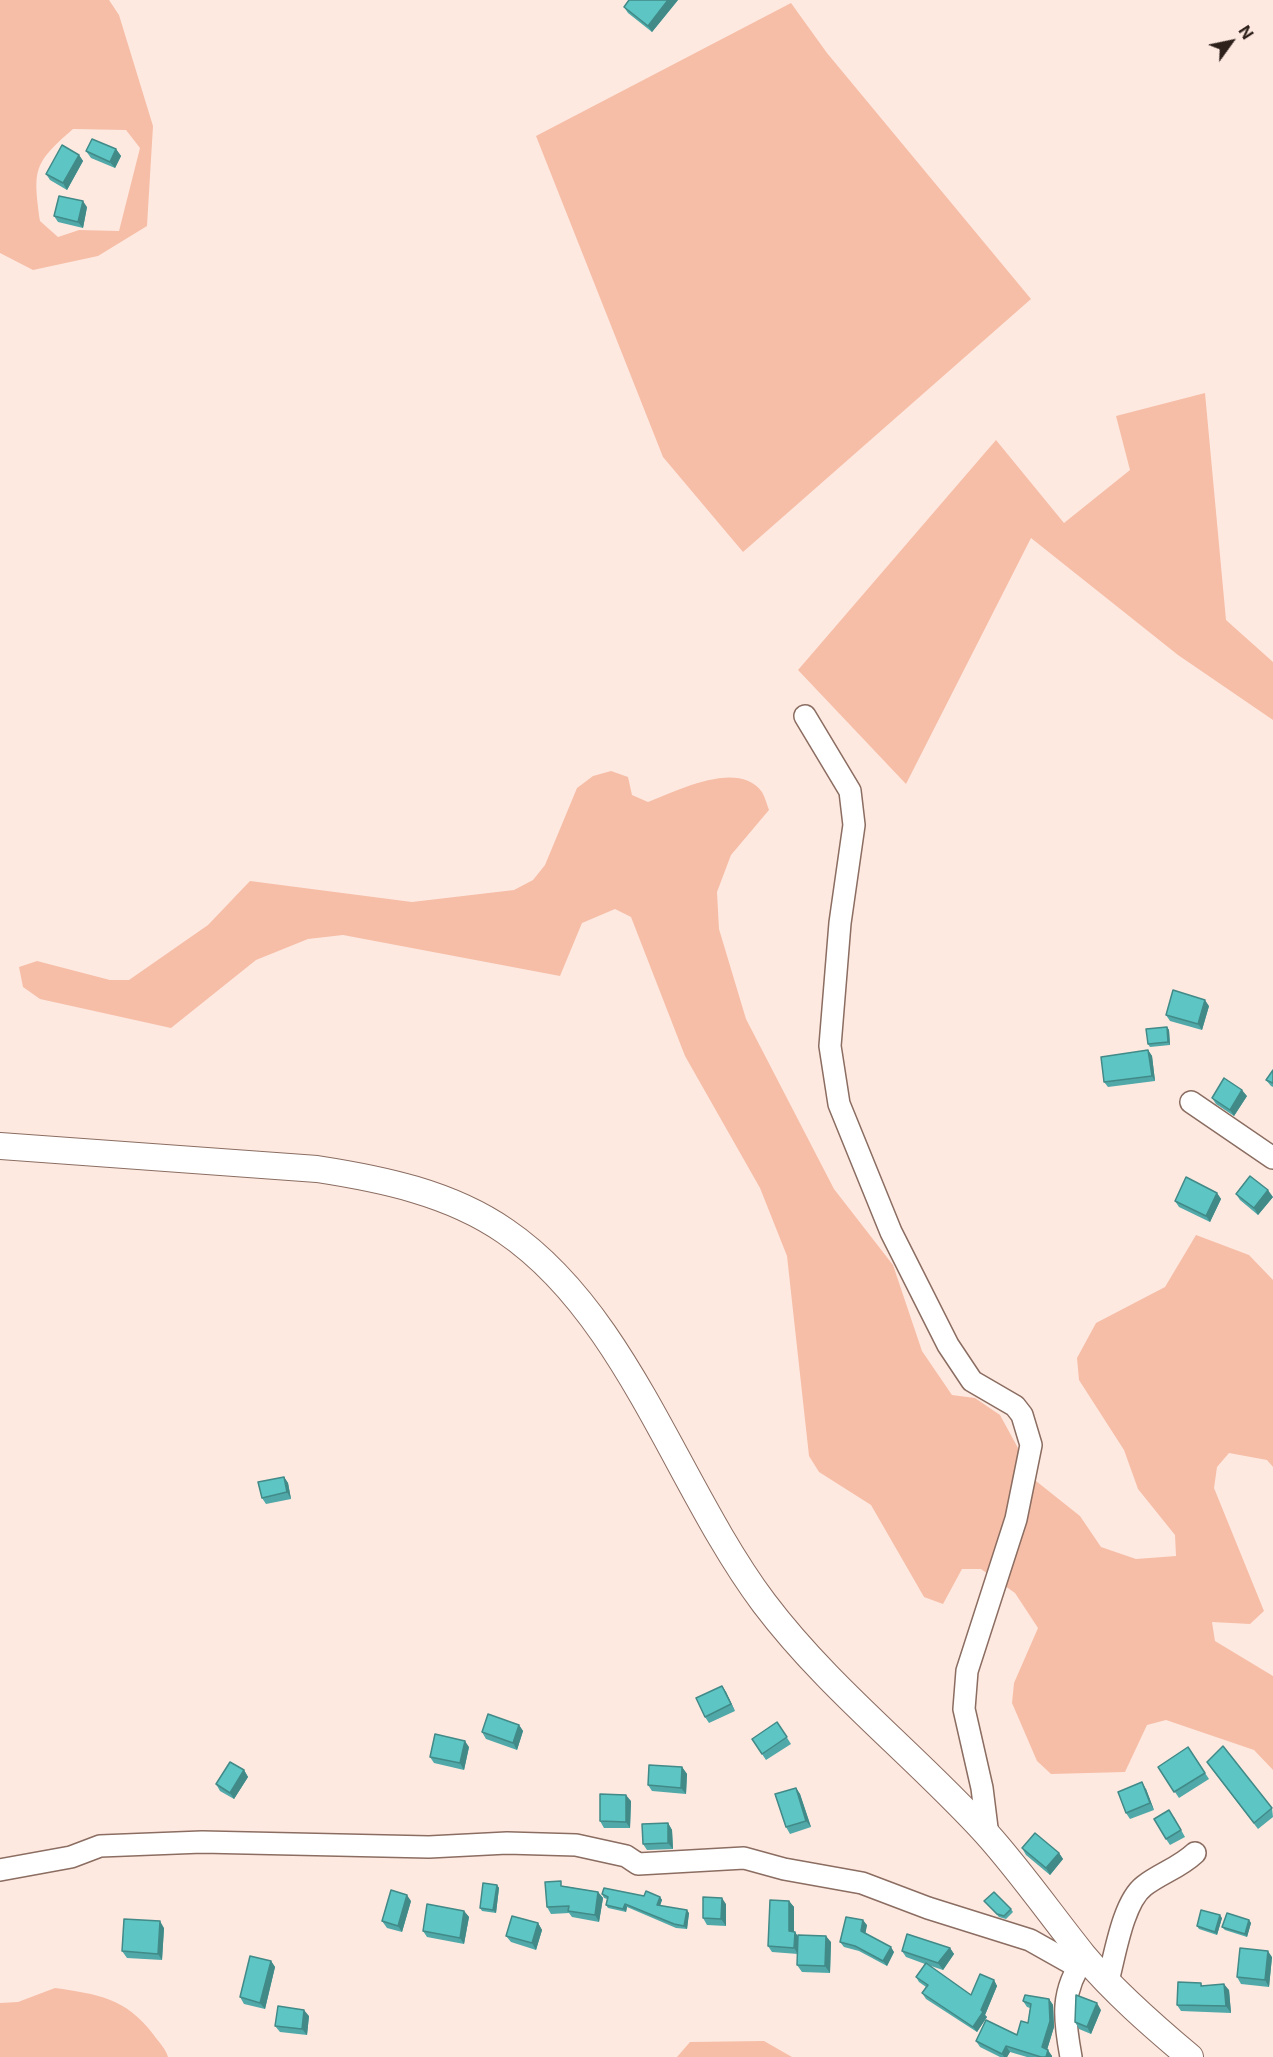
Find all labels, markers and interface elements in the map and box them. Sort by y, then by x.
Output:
north arrow [1201,12,1261,72]
text: N [1234,22,1258,43]

